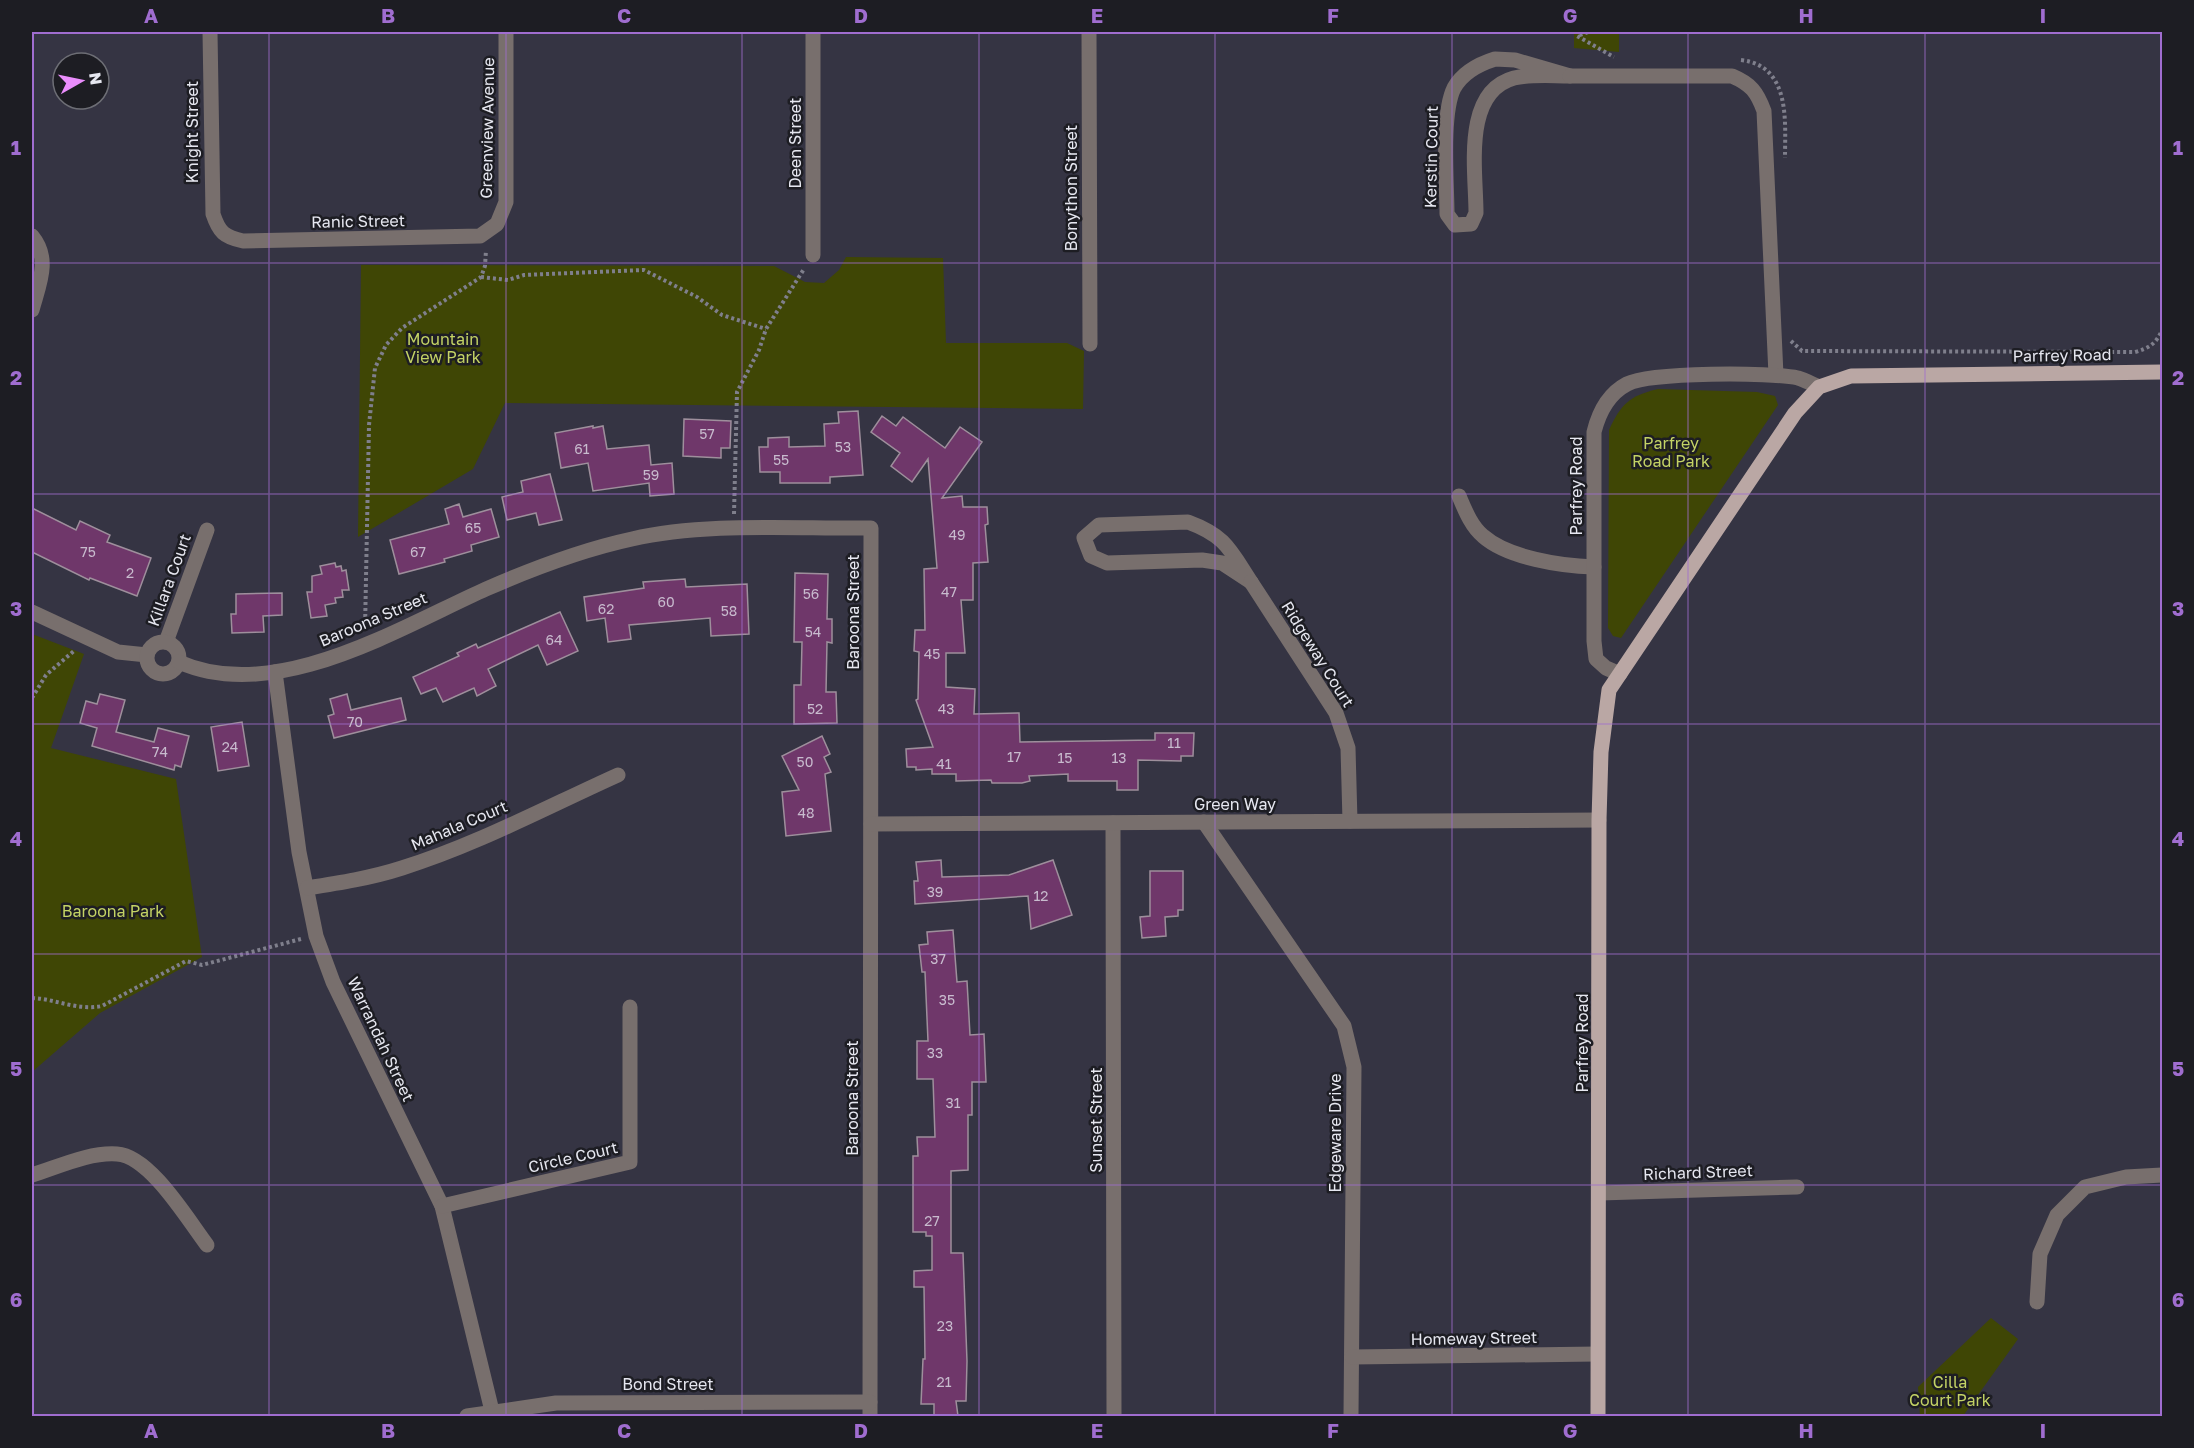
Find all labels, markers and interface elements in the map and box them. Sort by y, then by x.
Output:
text: A [144,3,158,27]
text: B [381,3,395,27]
text: C [617,3,631,27]
text: D [854,3,868,27]
text: E [1091,3,1103,27]
text: F [1327,3,1339,27]
text: G [1563,3,1577,27]
text: H [1798,3,1814,27]
text: I [2040,3,2046,27]
north arrow [51,51,111,111]
street label: Greenview Avenue [476,57,498,199]
text: N [85,71,107,86]
street label: Knight Street [182,81,202,183]
street label: Deen Street [785,98,805,188]
street label: Kerstin Court [1420,106,1442,208]
street label: Bonython Street [1061,125,1081,251]
text: 1 [11,135,21,159]
text: 1 [2173,135,2183,159]
street label: Ranic Street [311,210,405,232]
park label: Mountain View Park [405,329,481,367]
street label: Parfrey Road [2012,344,2112,366]
text: 2 [10,365,22,389]
text: 2 [2172,365,2184,389]
house number: 57 [699,425,715,442]
park label: Parfrey Road Park [1632,433,1710,471]
street label: Parfrey Road [1566,437,1586,535]
house number: 53 [835,438,851,455]
house number: 61 [574,440,590,457]
house number: 55 [773,451,789,468]
house number: 59 [643,466,659,483]
house number: 65 [465,519,481,536]
house number: 49 [948,526,966,543]
street label: Killara Court [143,531,195,629]
house number: 75 [80,543,96,560]
house number: 67 [410,543,426,560]
street label: Baroona Street [843,554,863,670]
house number: 2 [126,564,134,581]
house number: 47 [941,583,957,600]
house number: 56 [803,585,819,602]
street label: Baroona Street [316,587,430,651]
house number: 60 [657,593,675,610]
text: 3 [10,596,22,620]
text: 3 [2172,596,2184,620]
street label: Ridgeway Court [1277,597,1359,711]
house number: 62 [598,600,614,617]
house number: 58 [721,602,737,619]
house number: 54 [805,623,821,640]
house number: 64 [545,631,563,648]
house number: 45 [924,645,940,662]
house number: 52 [807,700,823,717]
house number: 43 [938,700,954,717]
house number: 70 [347,713,363,730]
house number: 11 [1167,734,1181,751]
house number: 24 [222,738,238,755]
house number: 74 [152,743,168,760]
house number: 17 [1007,748,1021,765]
house number: 15 [1058,749,1072,766]
house number: 13 [1112,749,1126,766]
house number: 50 [797,753,813,770]
house number: 41 [936,755,952,772]
street label: Green Way [1194,794,1276,814]
street label: Mahala Court [408,796,510,854]
house number: 48 [797,804,815,821]
text: 4 [10,826,22,850]
text: 4 [2172,826,2184,850]
house number: 39 [927,883,943,900]
house number: 12 [1034,887,1048,904]
park label: Baroona Park [62,901,164,921]
house number: 37 [930,950,946,967]
street label: Warrandah Street [343,974,419,1104]
house number: 35 [939,991,955,1008]
street label: Parfrey Road [1572,994,1592,1092]
street label: Baroona Street [842,1040,862,1156]
house number: 33 [927,1044,943,1061]
text: 5 [10,1056,22,1080]
text: 5 [2172,1056,2184,1080]
street label: Sunset Street [1086,1067,1106,1173]
street label: Edgeware Drive [1325,1073,1345,1193]
house number: 31 [946,1094,961,1111]
street label: Circle Court [526,1137,620,1177]
street label: Richard Street [1643,1160,1753,1184]
house number: 27 [924,1212,940,1229]
text: 6 [10,1287,22,1311]
text: 6 [2172,1287,2184,1311]
house number: 23 [937,1317,953,1334]
street label: Homeway Street [1410,1327,1538,1349]
park label: Cilla Court Park [1909,1372,1991,1410]
house number: 21 [937,1373,952,1390]
street label: Bond Street [622,1374,714,1394]
text: A [144,1418,158,1442]
text: B [381,1418,395,1442]
text: C [617,1418,631,1442]
text: D [854,1418,868,1442]
text: E [1091,1418,1103,1442]
text: F [1327,1418,1339,1442]
text: G [1563,1418,1577,1442]
text: H [1798,1418,1814,1442]
text: I [2040,1418,2046,1442]

